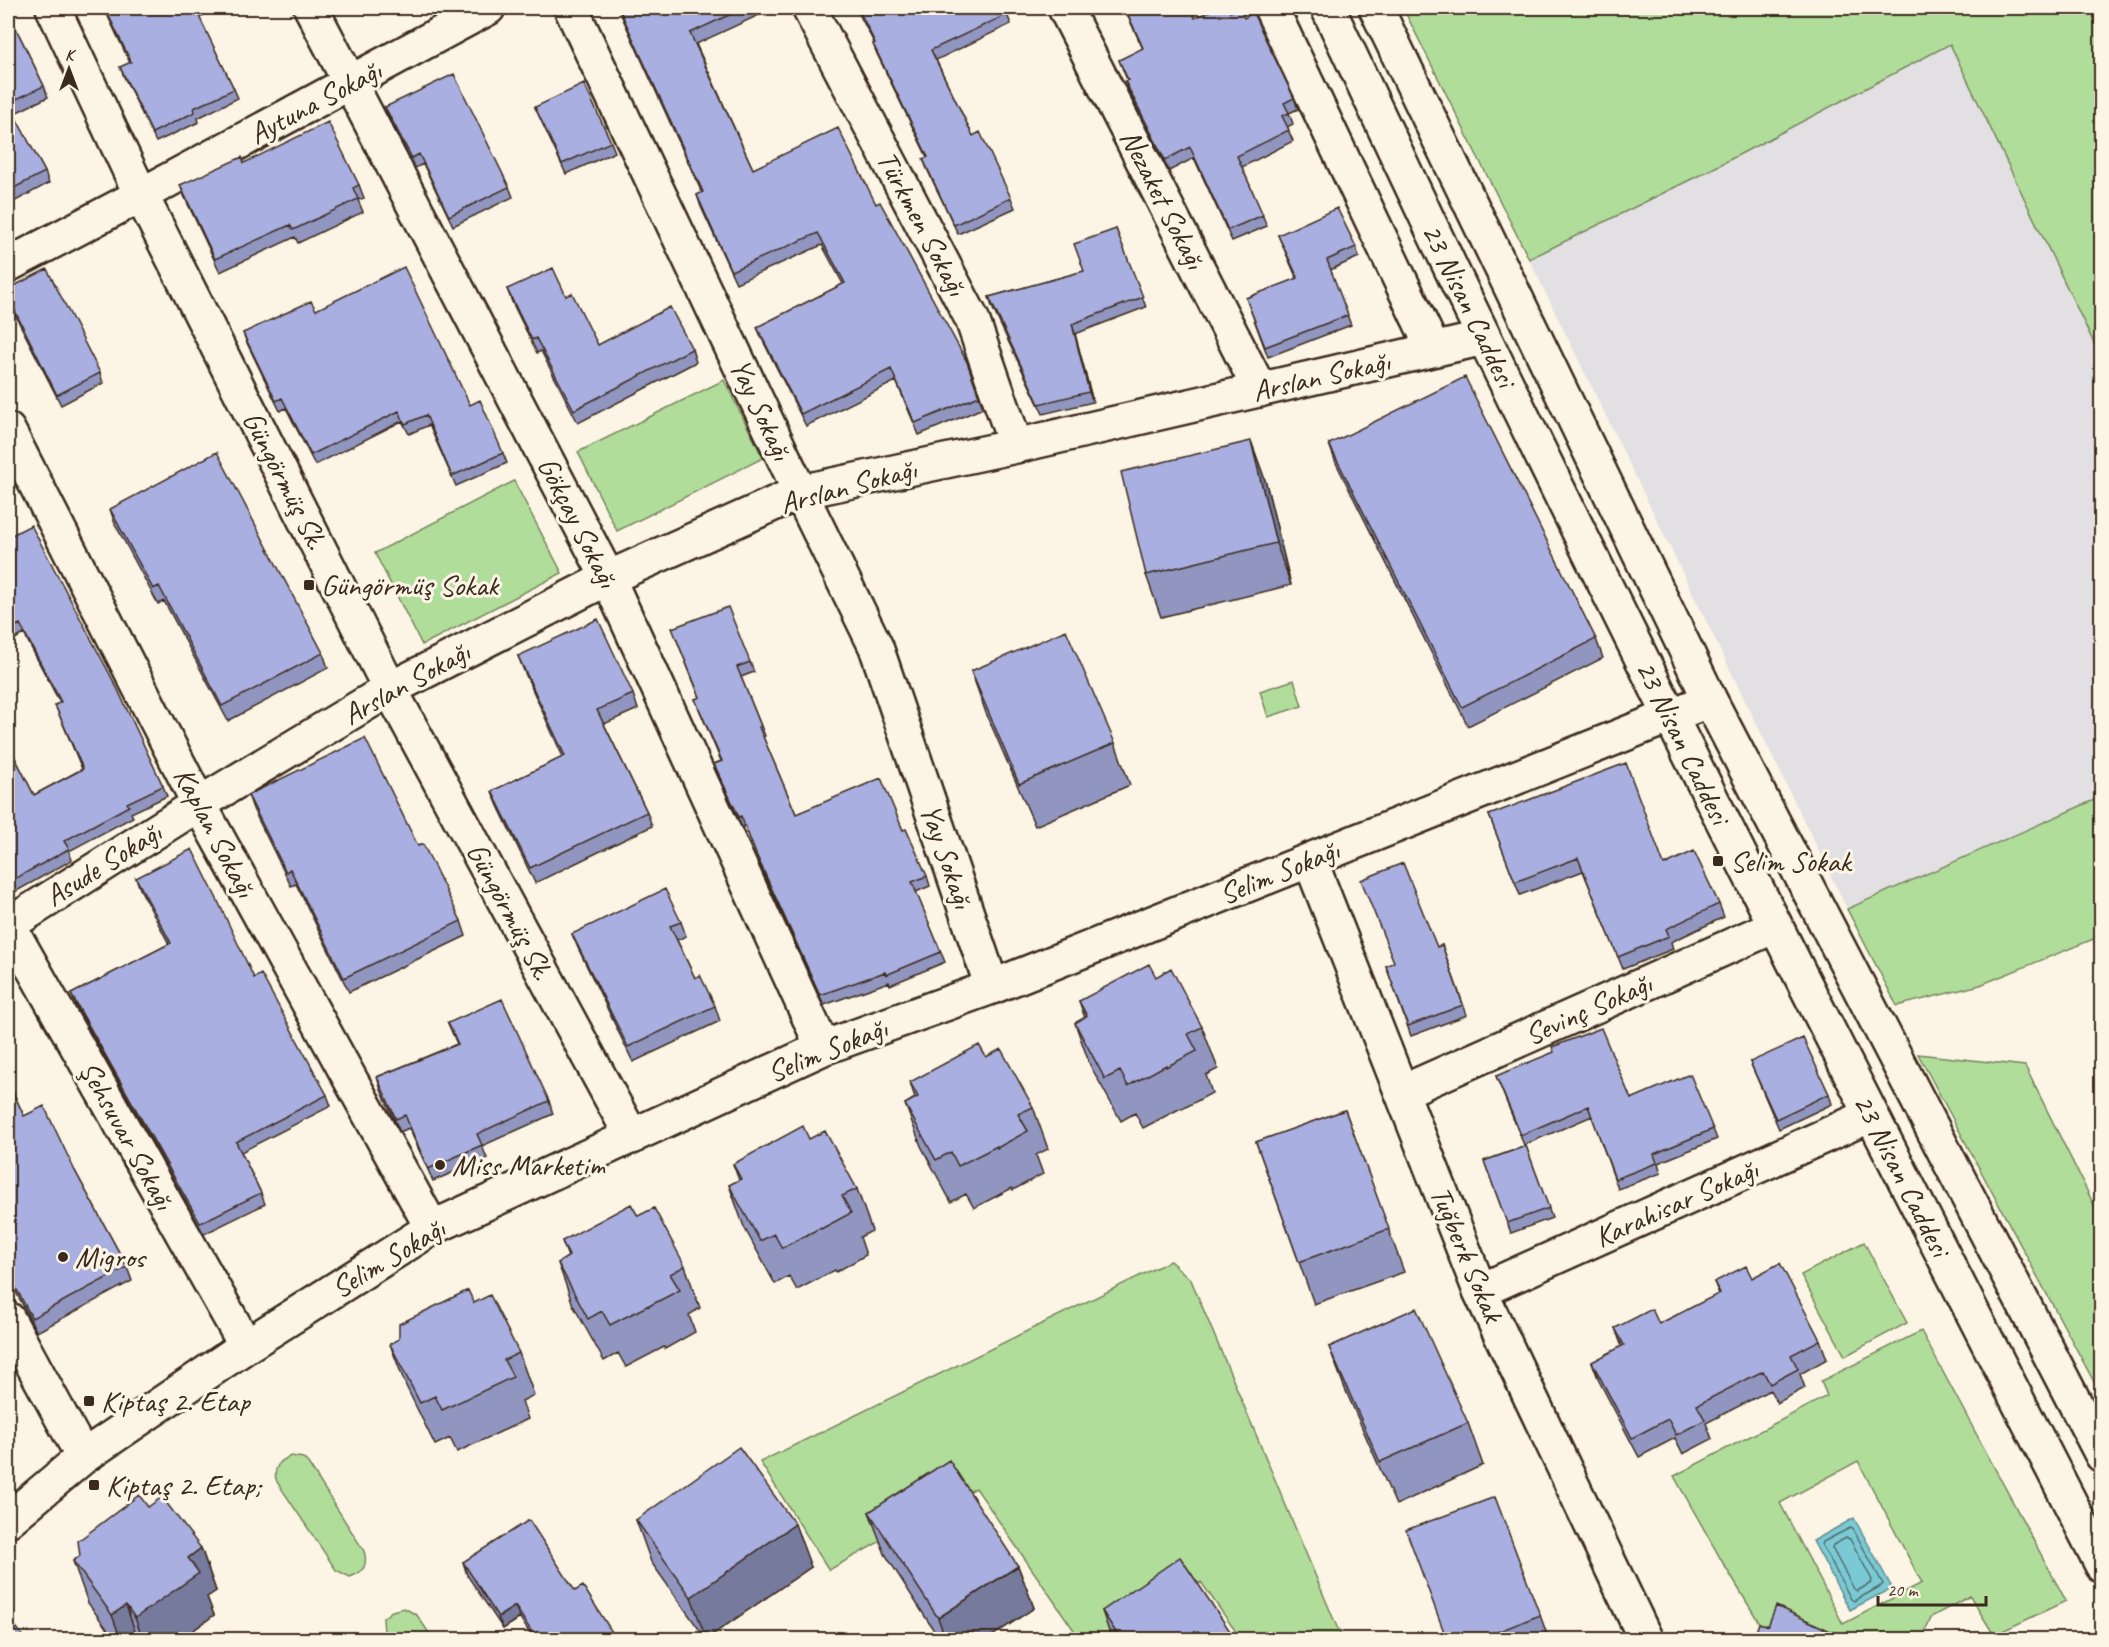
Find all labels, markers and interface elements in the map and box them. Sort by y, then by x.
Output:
north arrow [39,39,99,99]
text: K [65,45,77,65]
street label: Aytuna Sokağı [242,51,389,153]
street label: Nezaket Sokağı [1112,123,1215,276]
street label: Türkmen Sokağı [868,144,977,303]
street label: 23 Nisan Caddesi [1413,217,1526,396]
street label: Arslan Sokağı [1249,341,1395,410]
street label: Yay Sokağı [721,352,802,467]
street label: Güngörmüş Sk. [234,405,336,555]
street label: Arslan Sokağı [776,449,922,522]
street label: Gökçay Sokağı [529,450,628,595]
place label: Güngörmüş Sokak [321,566,500,604]
marker: Güngörmüş Sokak [302,578,316,592]
street label: Arslan Sokağı [336,632,477,733]
street label: 23 Nisan Caddesi [1627,654,1740,833]
street label: Kaplan Sokağı [165,761,266,905]
street label: Yay Sokağı [912,799,983,914]
street label: Asude Sokağı [38,813,170,915]
street label: Selim Sokağı [1214,830,1346,913]
street label: Güngörmüş Sk. [458,836,562,986]
place label: Selim Sokak [1730,842,1853,880]
marker: Selim Sokak [1711,854,1725,868]
street label: Sevinç Sokağı [1519,964,1659,1054]
street label: Selim Sokağı [762,1008,894,1091]
street label: Şehsuvar Sokağı [71,1054,184,1217]
street label: 23 Nisan Caddesi [1845,1087,1961,1266]
place label: Miss Marketim [452,1146,606,1184]
street label: Karahisar Sokağı [1588,1149,1765,1256]
marker: Miss Marketim [433,1158,447,1172]
street label: Tuğberk Sokak [1421,1180,1513,1330]
street label: Selim Sokağı [324,1209,453,1307]
place label: Migros [75,1238,148,1276]
marker: Migros [56,1250,70,1264]
place label: Kiptaş 2. Etap [101,1382,251,1420]
marker: Kiptaş 2. Etap [82,1394,96,1408]
place label: Kiptaş 2. Etap; [106,1466,264,1504]
marker: Kiptaş 2. Etap; [87,1478,101,1492]
scale bar [1878,1569,1986,1607]
text: 20 m [1887,1579,1920,1601]

